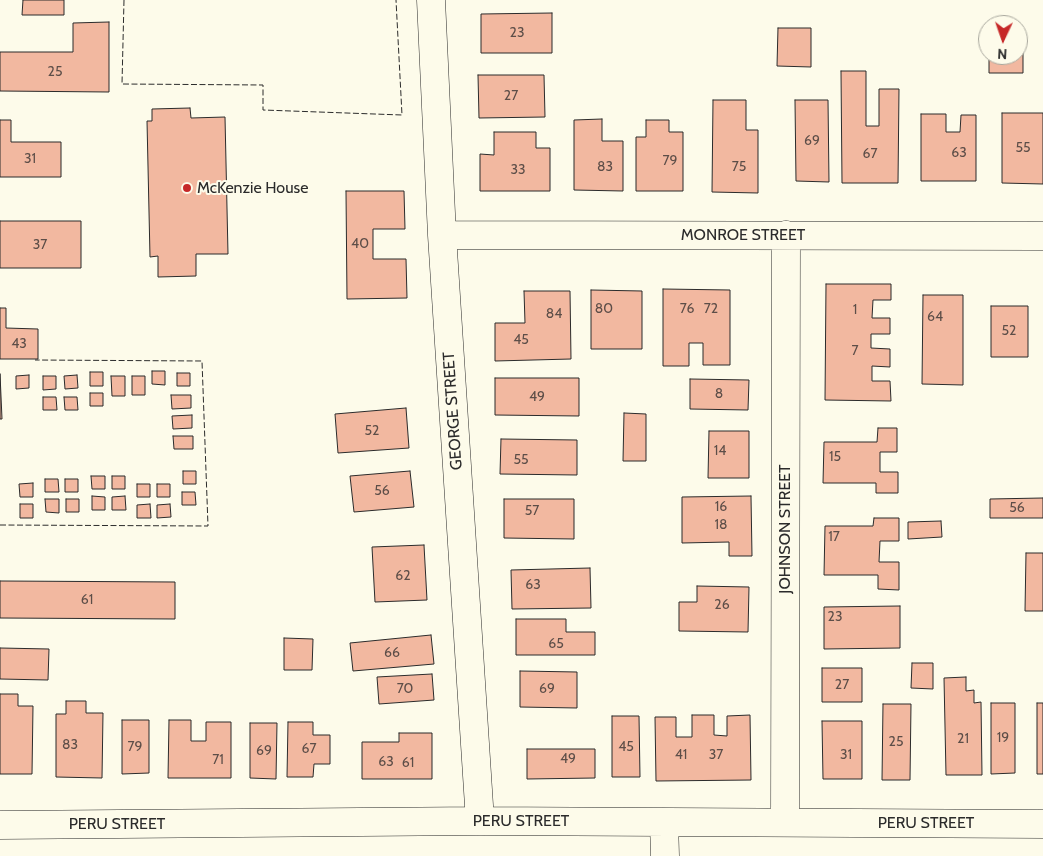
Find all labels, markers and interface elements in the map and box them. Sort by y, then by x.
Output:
north arrow [978,15,1028,65]
house number: 23 [510,25,524,41]
text: N [997,45,1008,63]
house number: 25 [48,64,62,80]
house number: 27 [504,88,518,104]
house number: 69 [804,133,820,149]
house number: 55 [1015,140,1031,156]
house number: 63 [951,145,967,161]
house number: 67 [863,146,877,162]
house number: 31 [24,151,36,167]
house number: 79 [663,153,677,169]
house number: 83 [597,159,613,175]
house number: 75 [732,159,746,175]
house number: 33 [510,162,526,178]
place label: McKenzie House [197,178,308,198]
marker: McKenzie House [181,182,193,194]
street label: MONROE STREET [681,225,805,245]
house number: 40 [351,236,369,252]
house number: 37 [33,237,47,253]
house number: 80 [595,301,613,317]
house number: 76 [680,301,694,317]
house number: 72 [704,301,718,317]
house number: 1 [853,302,857,318]
house number: 84 [546,306,562,322]
house number: 64 [927,309,943,325]
house number: 52 [1002,323,1016,339]
house number: 45 [513,332,529,348]
house number: 43 [11,336,27,352]
house number: 7 [851,343,859,359]
street label: GEORGE STREET [439,351,467,471]
house number: 8 [715,386,723,402]
house number: 49 [529,389,545,405]
house number: 52 [365,423,379,439]
house number: 14 [714,443,726,459]
house number: 15 [829,449,841,465]
house number: 55 [513,452,529,468]
street label: JOHNSON STREET [775,464,795,594]
house number: 56 [374,483,390,499]
house number: 16 [715,499,727,515]
house number: 56 [1009,500,1025,516]
house number: 57 [525,503,539,519]
house number: 18 [714,517,728,533]
house number: 17 [828,529,840,545]
house number: 62 [395,568,411,584]
house number: 63 [525,577,541,593]
house number: 61 [81,592,93,608]
house number: 26 [714,597,730,613]
house number: 23 [828,609,842,625]
house number: 65 [548,636,564,652]
house number: 66 [384,645,400,661]
house number: 27 [835,677,849,693]
house number: 70 [397,681,413,697]
house number: 69 [539,681,555,697]
house number: 19 [997,730,1009,746]
house number: 21 [957,731,969,747]
house number: 25 [889,734,903,750]
house number: 83 [62,737,78,753]
house number: 79 [128,739,142,755]
house number: 45 [618,739,634,755]
house number: 67 [302,741,316,757]
house number: 69 [256,743,272,759]
house number: 41 [675,747,687,763]
house number: 37 [709,747,723,763]
house number: 31 [840,747,852,763]
house number: 49 [560,751,576,767]
house number: 71 [212,752,224,768]
house number: 63 [378,754,394,770]
house number: 61 [402,755,414,771]
street label: PERU STREET [473,811,569,831]
street label: PERU STREET [878,813,974,833]
street label: PERU STREET [69,814,165,834]

